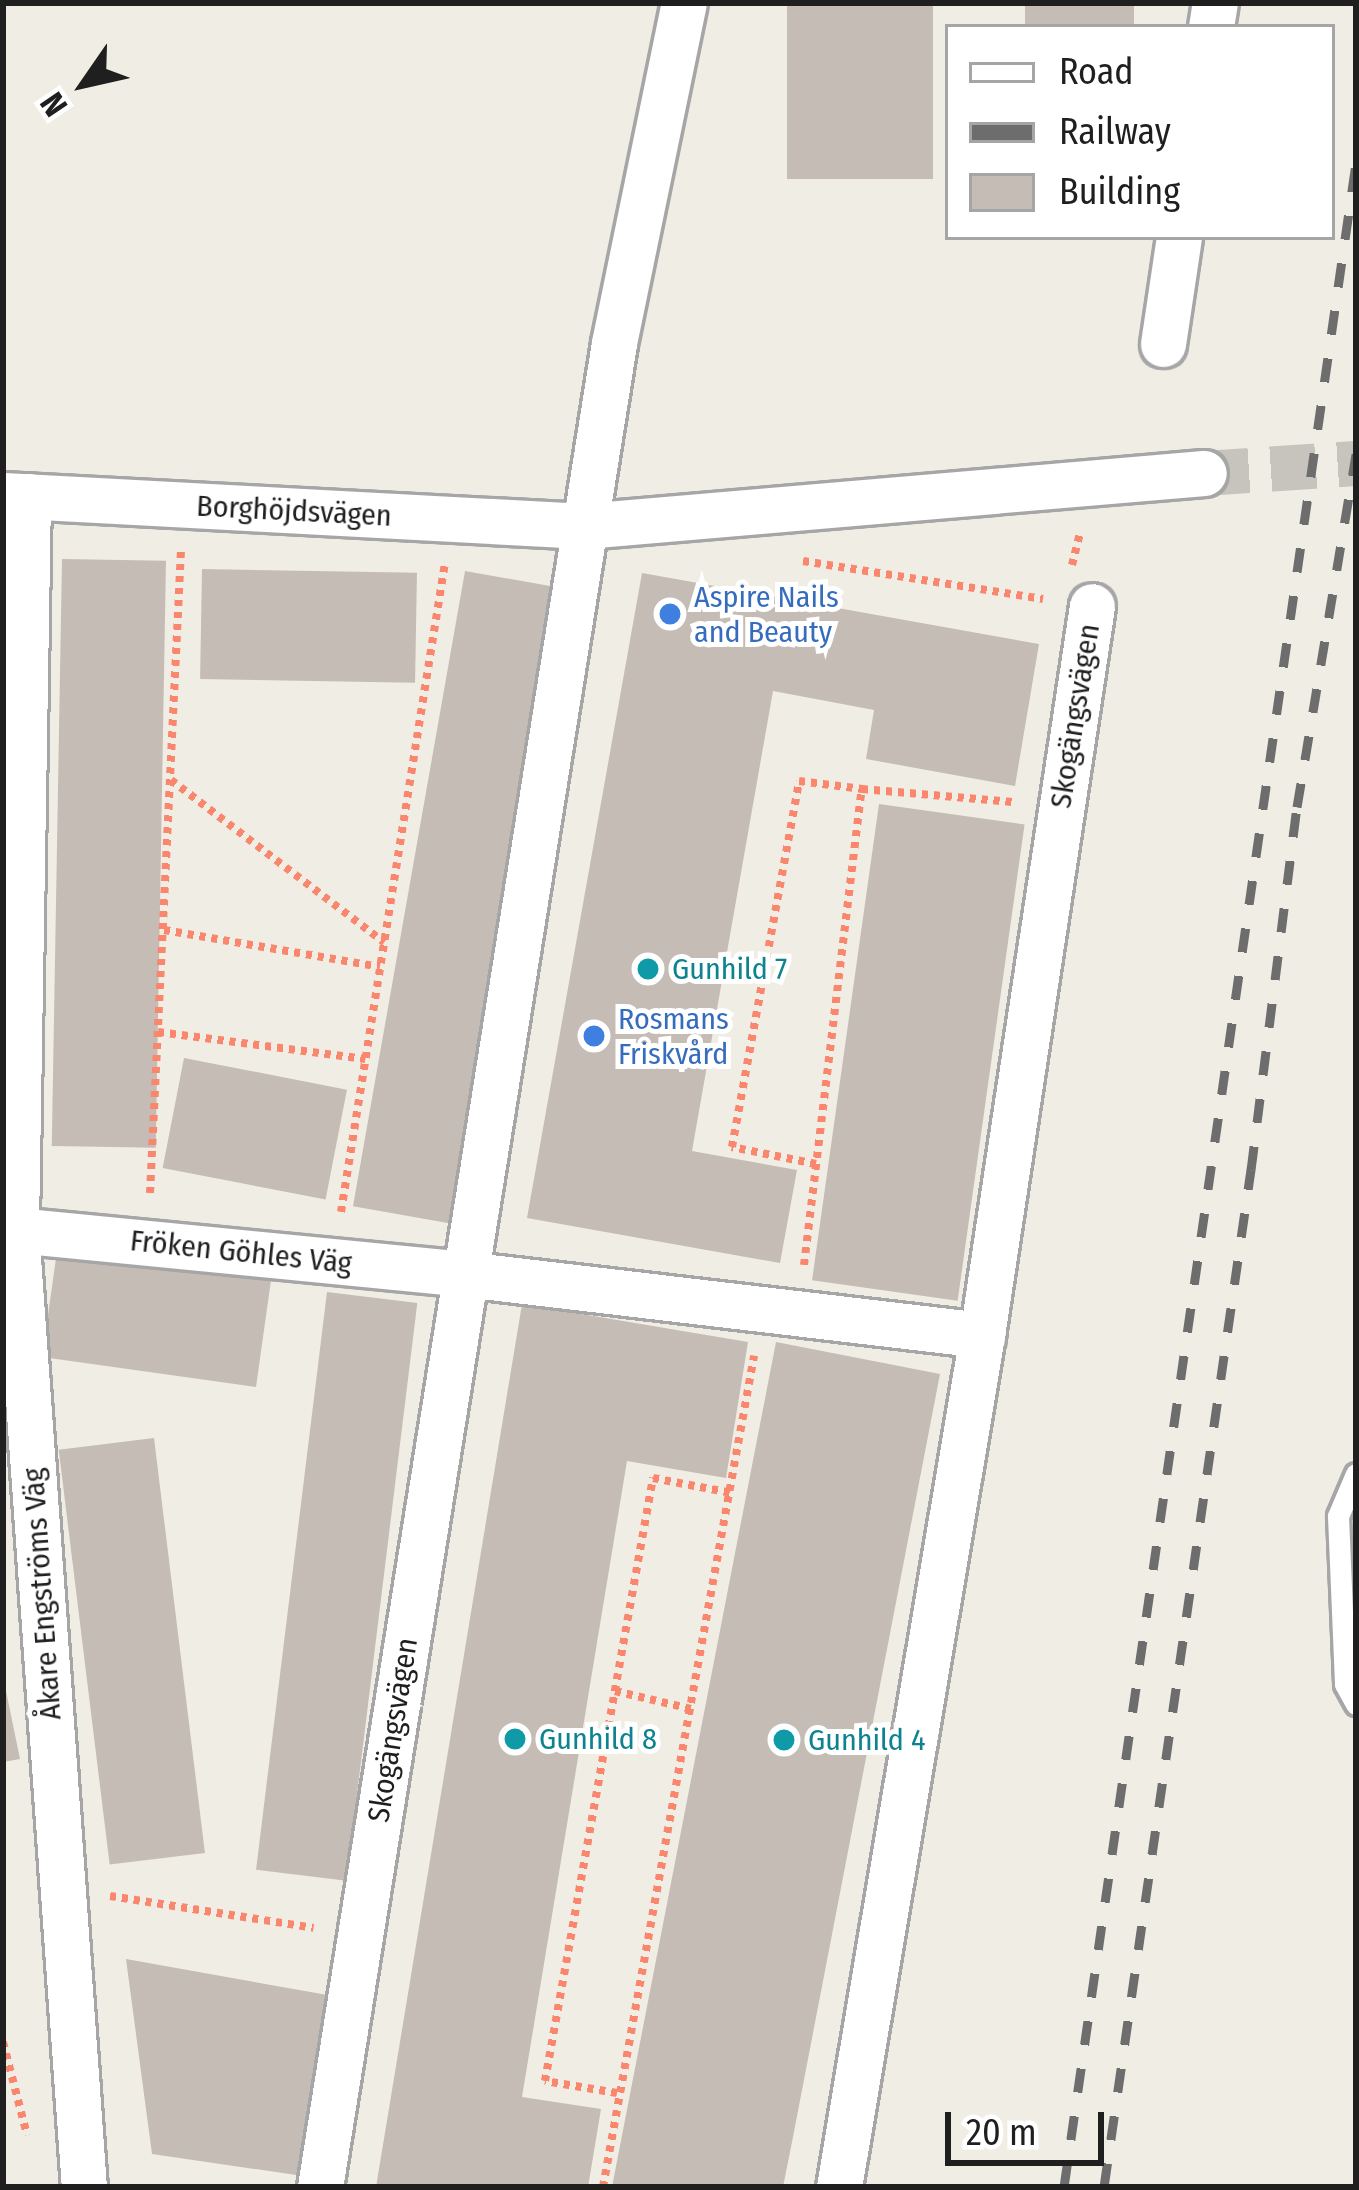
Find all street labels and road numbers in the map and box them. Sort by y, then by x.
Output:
street label: Borghöjdsvägen [195,488,393,534]
street label: Skogängsvägen [1043,621,1107,811]
street label: Fröken Göhles Väg [128,1222,354,1282]
street label: Åkare Engströms Väg [15,1467,69,1721]
street label: Skogängsvägen [361,1635,425,1825]

